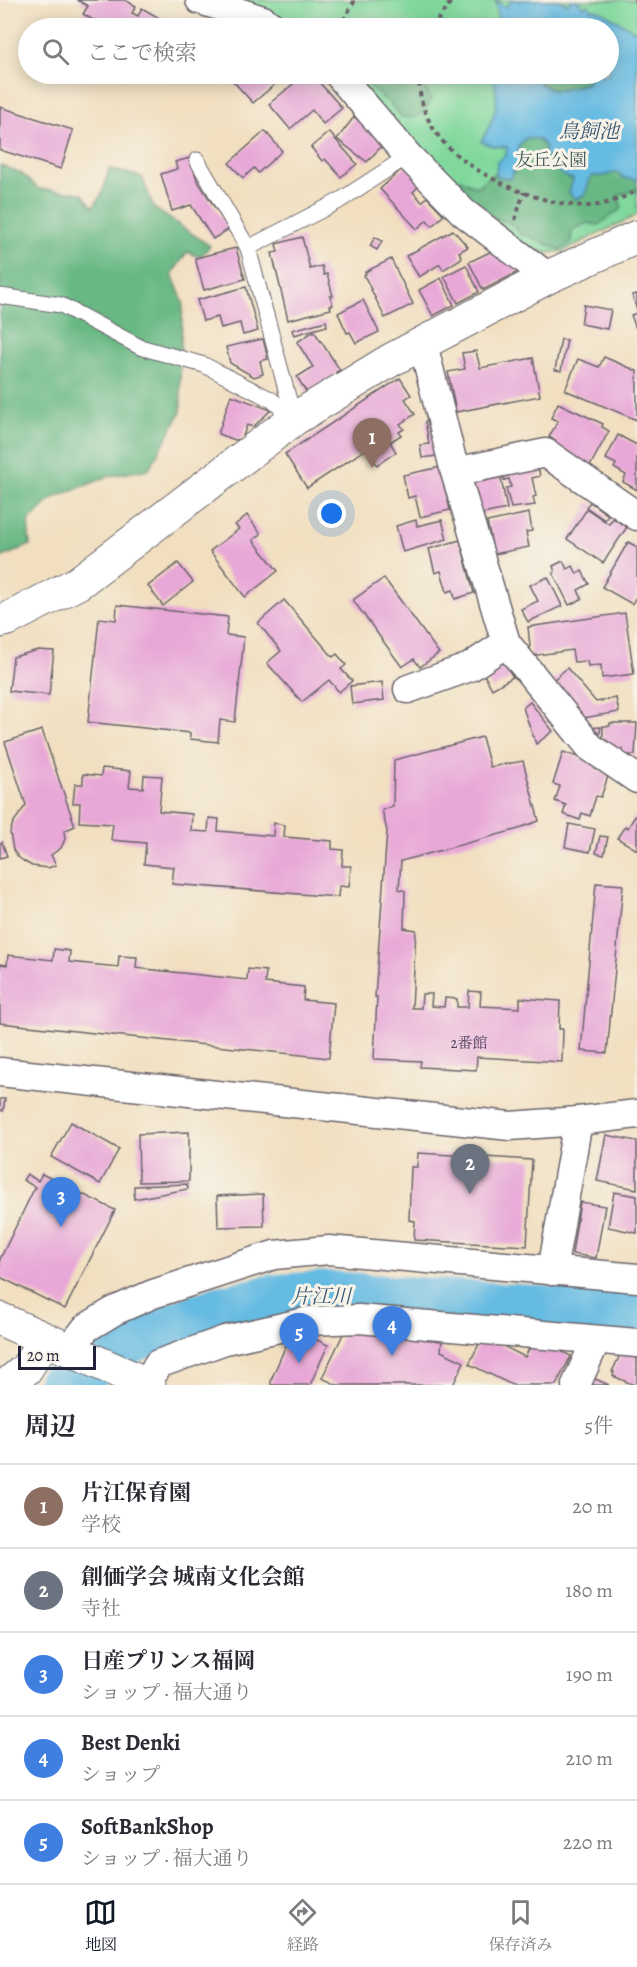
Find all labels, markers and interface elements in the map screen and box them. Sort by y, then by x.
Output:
search box [18,18,619,84]
icon: search [39,35,72,68]
text: ここで検索 [87,38,197,68]
water label: 鳥飼池 [559,118,621,145]
park label: 友丘公園 [515,148,587,172]
pin: 1 [352,418,392,468]
your location [317,499,346,528]
house number: 2番館 [450,1033,488,1053]
pin: 2 [450,1144,490,1194]
pin: 3 [42,1178,80,1227]
water label: 片江川 [291,1283,353,1310]
pin: 4 [372,1306,412,1356]
pin: 5 [280,1314,318,1363]
scale bar [18,1343,96,1370]
text: 20 m [27,1345,60,1367]
text: 周辺 [24,1409,76,1444]
text: 5件 [584,1412,613,1439]
text: 片江保育園 [81,1478,191,1508]
text: 1 [40,1493,47,1520]
text: 20 m [572,1493,613,1520]
text: 学校 [81,1511,121,1538]
text: 創価学会 城南文化会館 [81,1562,305,1592]
text: 2 [39,1577,48,1604]
text: 180 m [565,1577,613,1604]
text: 寺社 [81,1595,121,1622]
text: 日産プリンス福岡 [81,1646,255,1676]
text: 3 [39,1661,48,1688]
text: 190 m [566,1661,613,1688]
text: ショップ · 福大通り [81,1679,252,1706]
text: Best Denki [81,1728,180,1758]
text: 4 [39,1745,48,1772]
text: 210 m [565,1745,613,1772]
text: ショップ [81,1761,161,1788]
text: SoftBankShop [81,1812,214,1842]
text: 5 [39,1829,48,1856]
text: 220 m [563,1829,613,1856]
text: ショップ · 福大通り [81,1845,252,1872]
tab: 地図 [84,1896,117,1956]
tab: 経路 [286,1896,319,1956]
tab: 保存済み [488,1896,552,1956]

